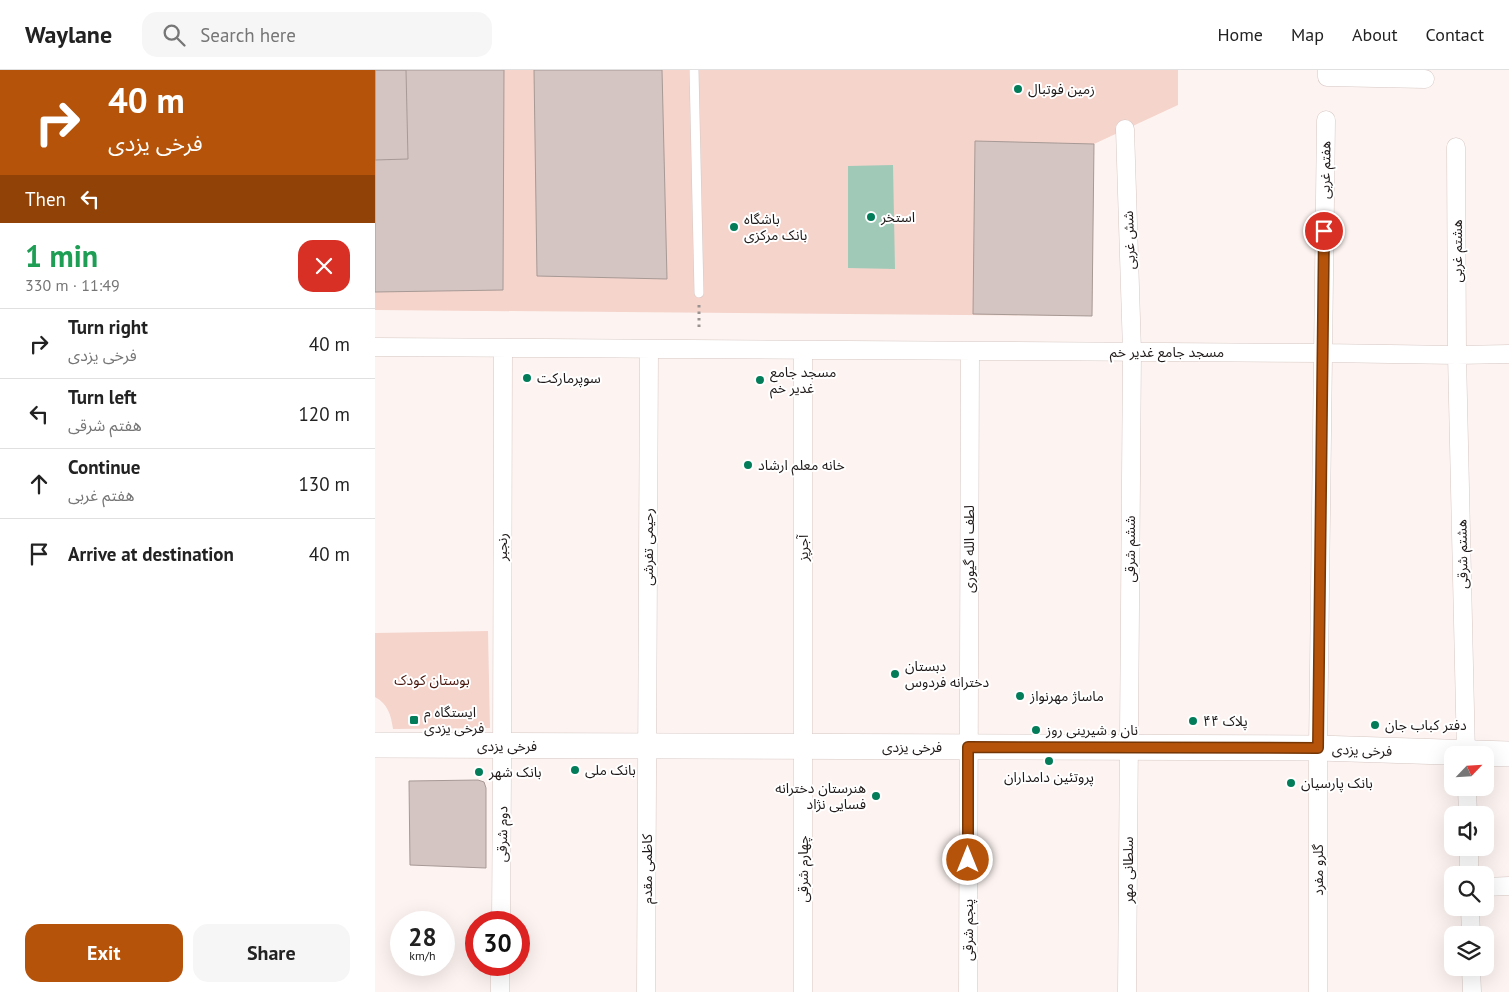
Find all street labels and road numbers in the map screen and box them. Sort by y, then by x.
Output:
street label: هفتم غربی [1315,141,1337,199]
street label: شش غربی [1119,210,1139,270]
street label: هشتم غربی [1448,220,1468,283]
street label: مسجد جامع غدیر خم [1110,343,1224,363]
street label: لطف الله گیوری [960,505,978,593]
street label: رحیمی تفرشی [639,508,657,586]
street label: ششم شرقی [1121,515,1141,583]
street label: هشتم شرقی [1452,519,1474,589]
street label: رنجبر [493,533,511,562]
street label: آجرپز [794,534,813,562]
street label: فرخی یزدی [477,737,537,755]
street label: فرخی یزدی [882,738,942,756]
street label: فرخی یزدی [1332,740,1392,760]
street label: دوم شرقی [493,805,513,862]
street label: کاظمی مقدم [638,834,658,904]
street label: چهارم شرقی [794,835,814,903]
street label: سلطانی مهر [1119,836,1137,905]
street label: گلرو مفرد [1309,844,1327,896]
street label: پنجم شرقی [959,899,979,961]

